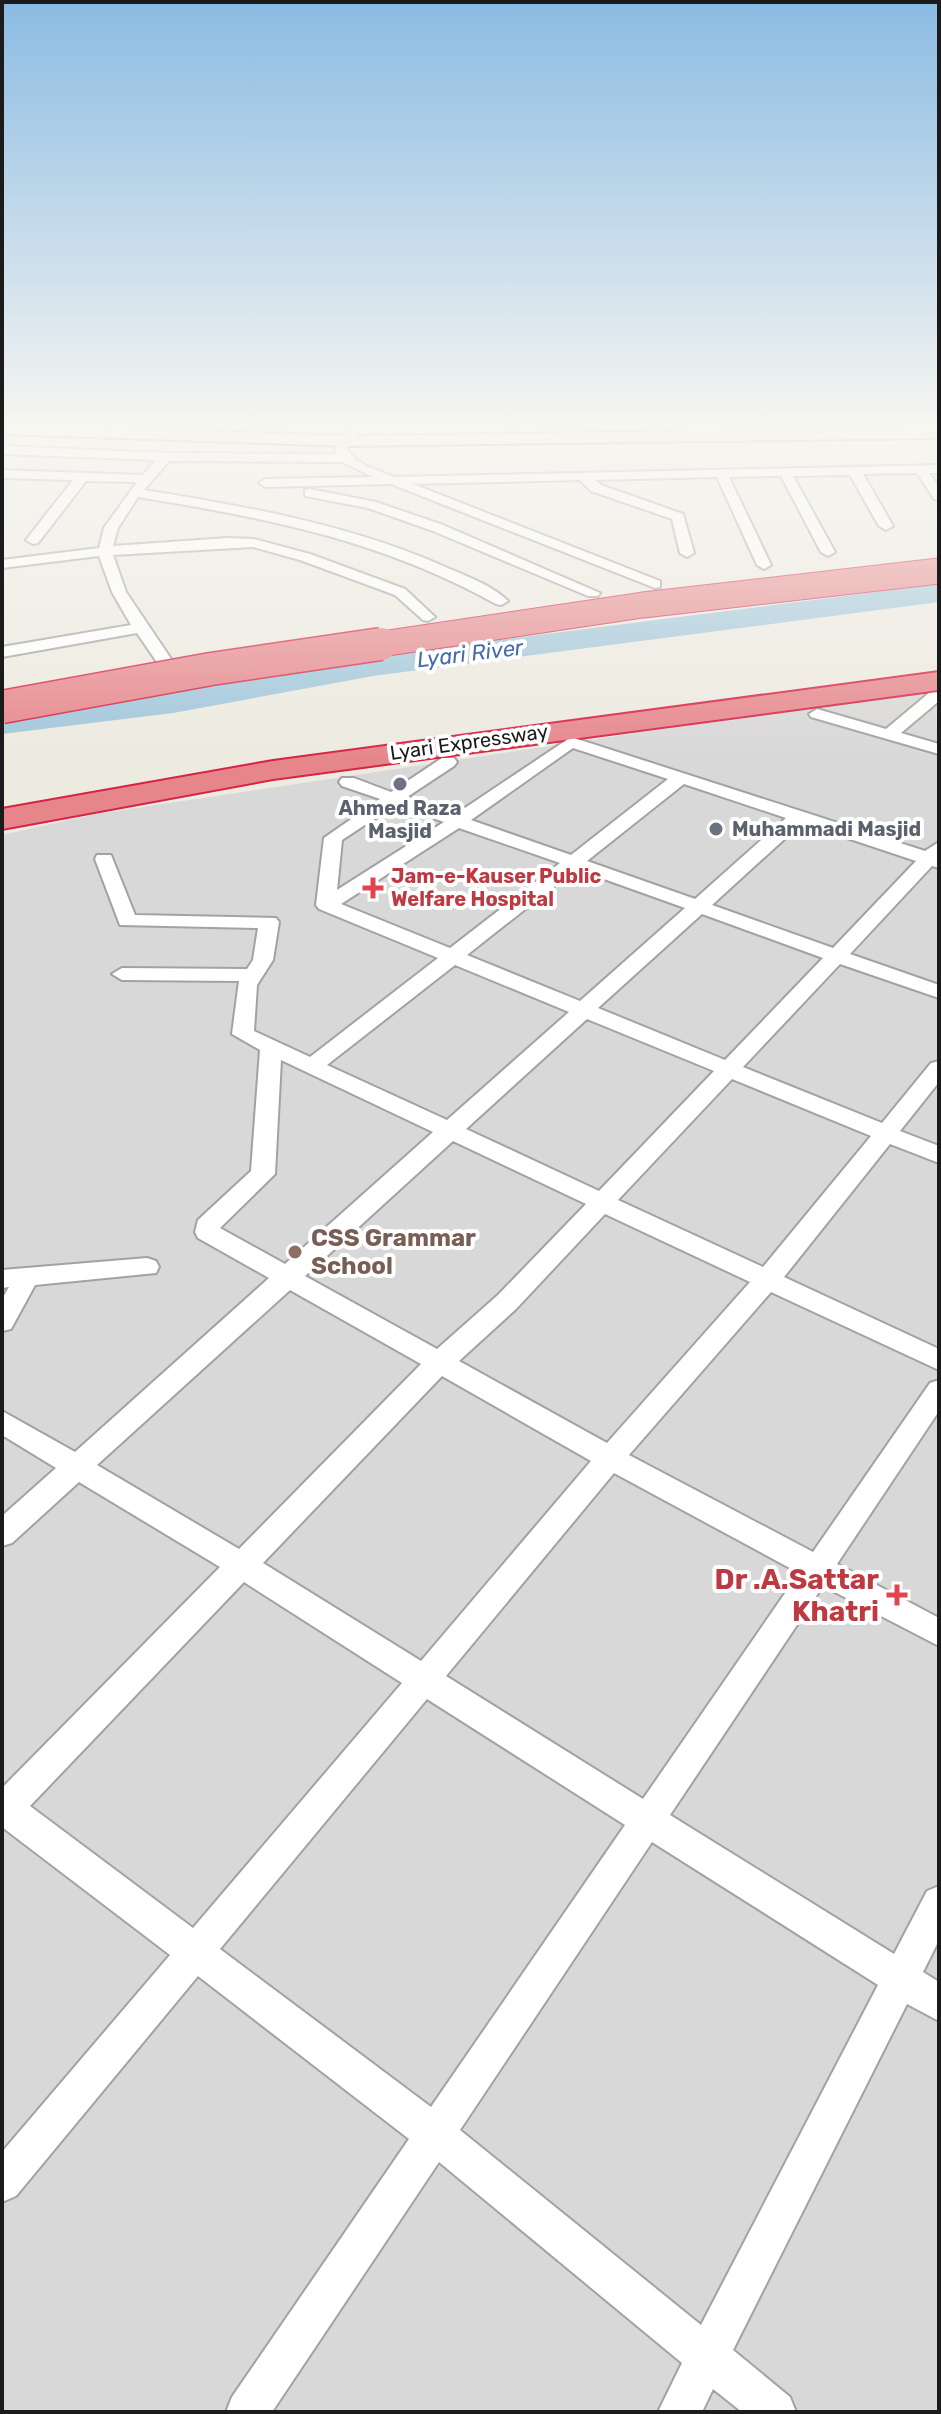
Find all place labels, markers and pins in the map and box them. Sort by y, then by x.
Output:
marker: Ahmed Raza Masjid [391,775,409,793]
place label: Ahmed Raza Masjid [339,796,461,843]
place label: Muhammadi Masjid [732,817,921,841]
marker: Muhammadi Masjid [707,820,725,838]
place label: Jam-e-Kauser Public Welfare Hospital [391,864,601,911]
marker: Jam-e-Kauser Public Welfare Hospital [362,877,384,899]
place label: CSS Grammar School [311,1224,476,1280]
marker: CSS Grammar School [286,1243,304,1261]
place label: Dr .A.Sattar Khatri [715,1563,879,1628]
marker: Dr .A.Sattar Khatri [886,1584,908,1606]

